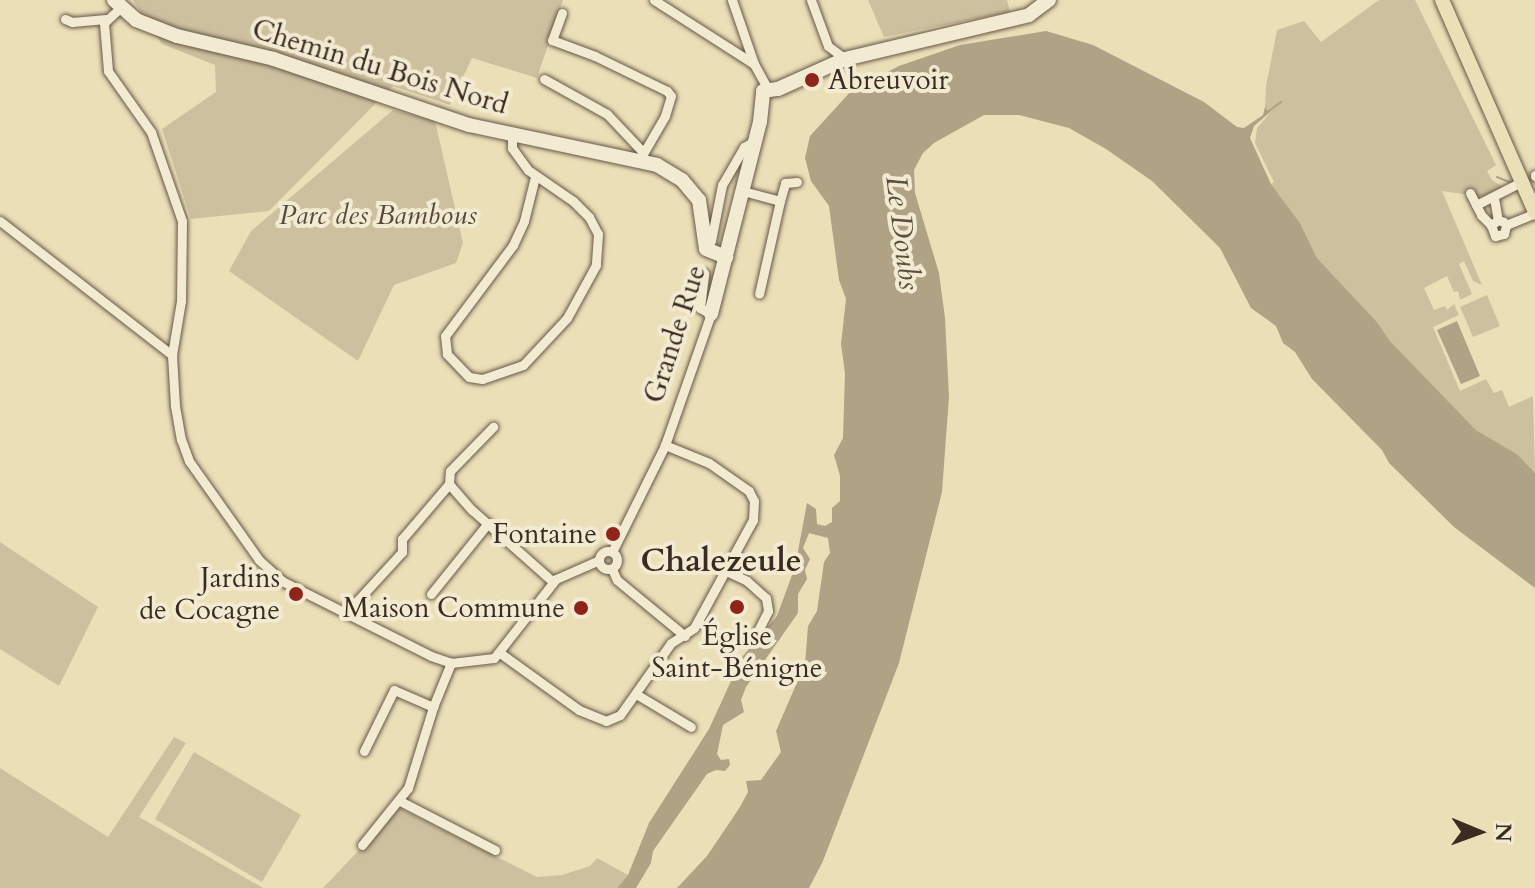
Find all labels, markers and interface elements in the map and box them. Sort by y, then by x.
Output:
street label: Chemin du Bois Nord [248,12,512,122]
place label: Abreuvoir [828,63,949,97]
marker: Abreuvoir [803,71,821,89]
water label: Le Doubs [877,174,927,292]
park label: Parc des Bambous [279,198,477,232]
street label: Grande Rue [637,261,713,407]
place label: Fontaine [493,517,597,551]
marker: Fontaine [604,525,622,543]
district label: Chalezeule [640,542,802,580]
place label: Jardins de Cocagne [139,561,280,627]
marker: Jardins de Cocagne [287,585,305,603]
place label: Maison Commune [343,591,565,625]
marker: Église Saint-Bénigne [728,598,746,616]
marker: Maison Commune [572,599,590,617]
place label: Église Saint-Bénigne [651,619,823,685]
north arrow [1439,792,1519,872]
text: N [1488,823,1518,842]

